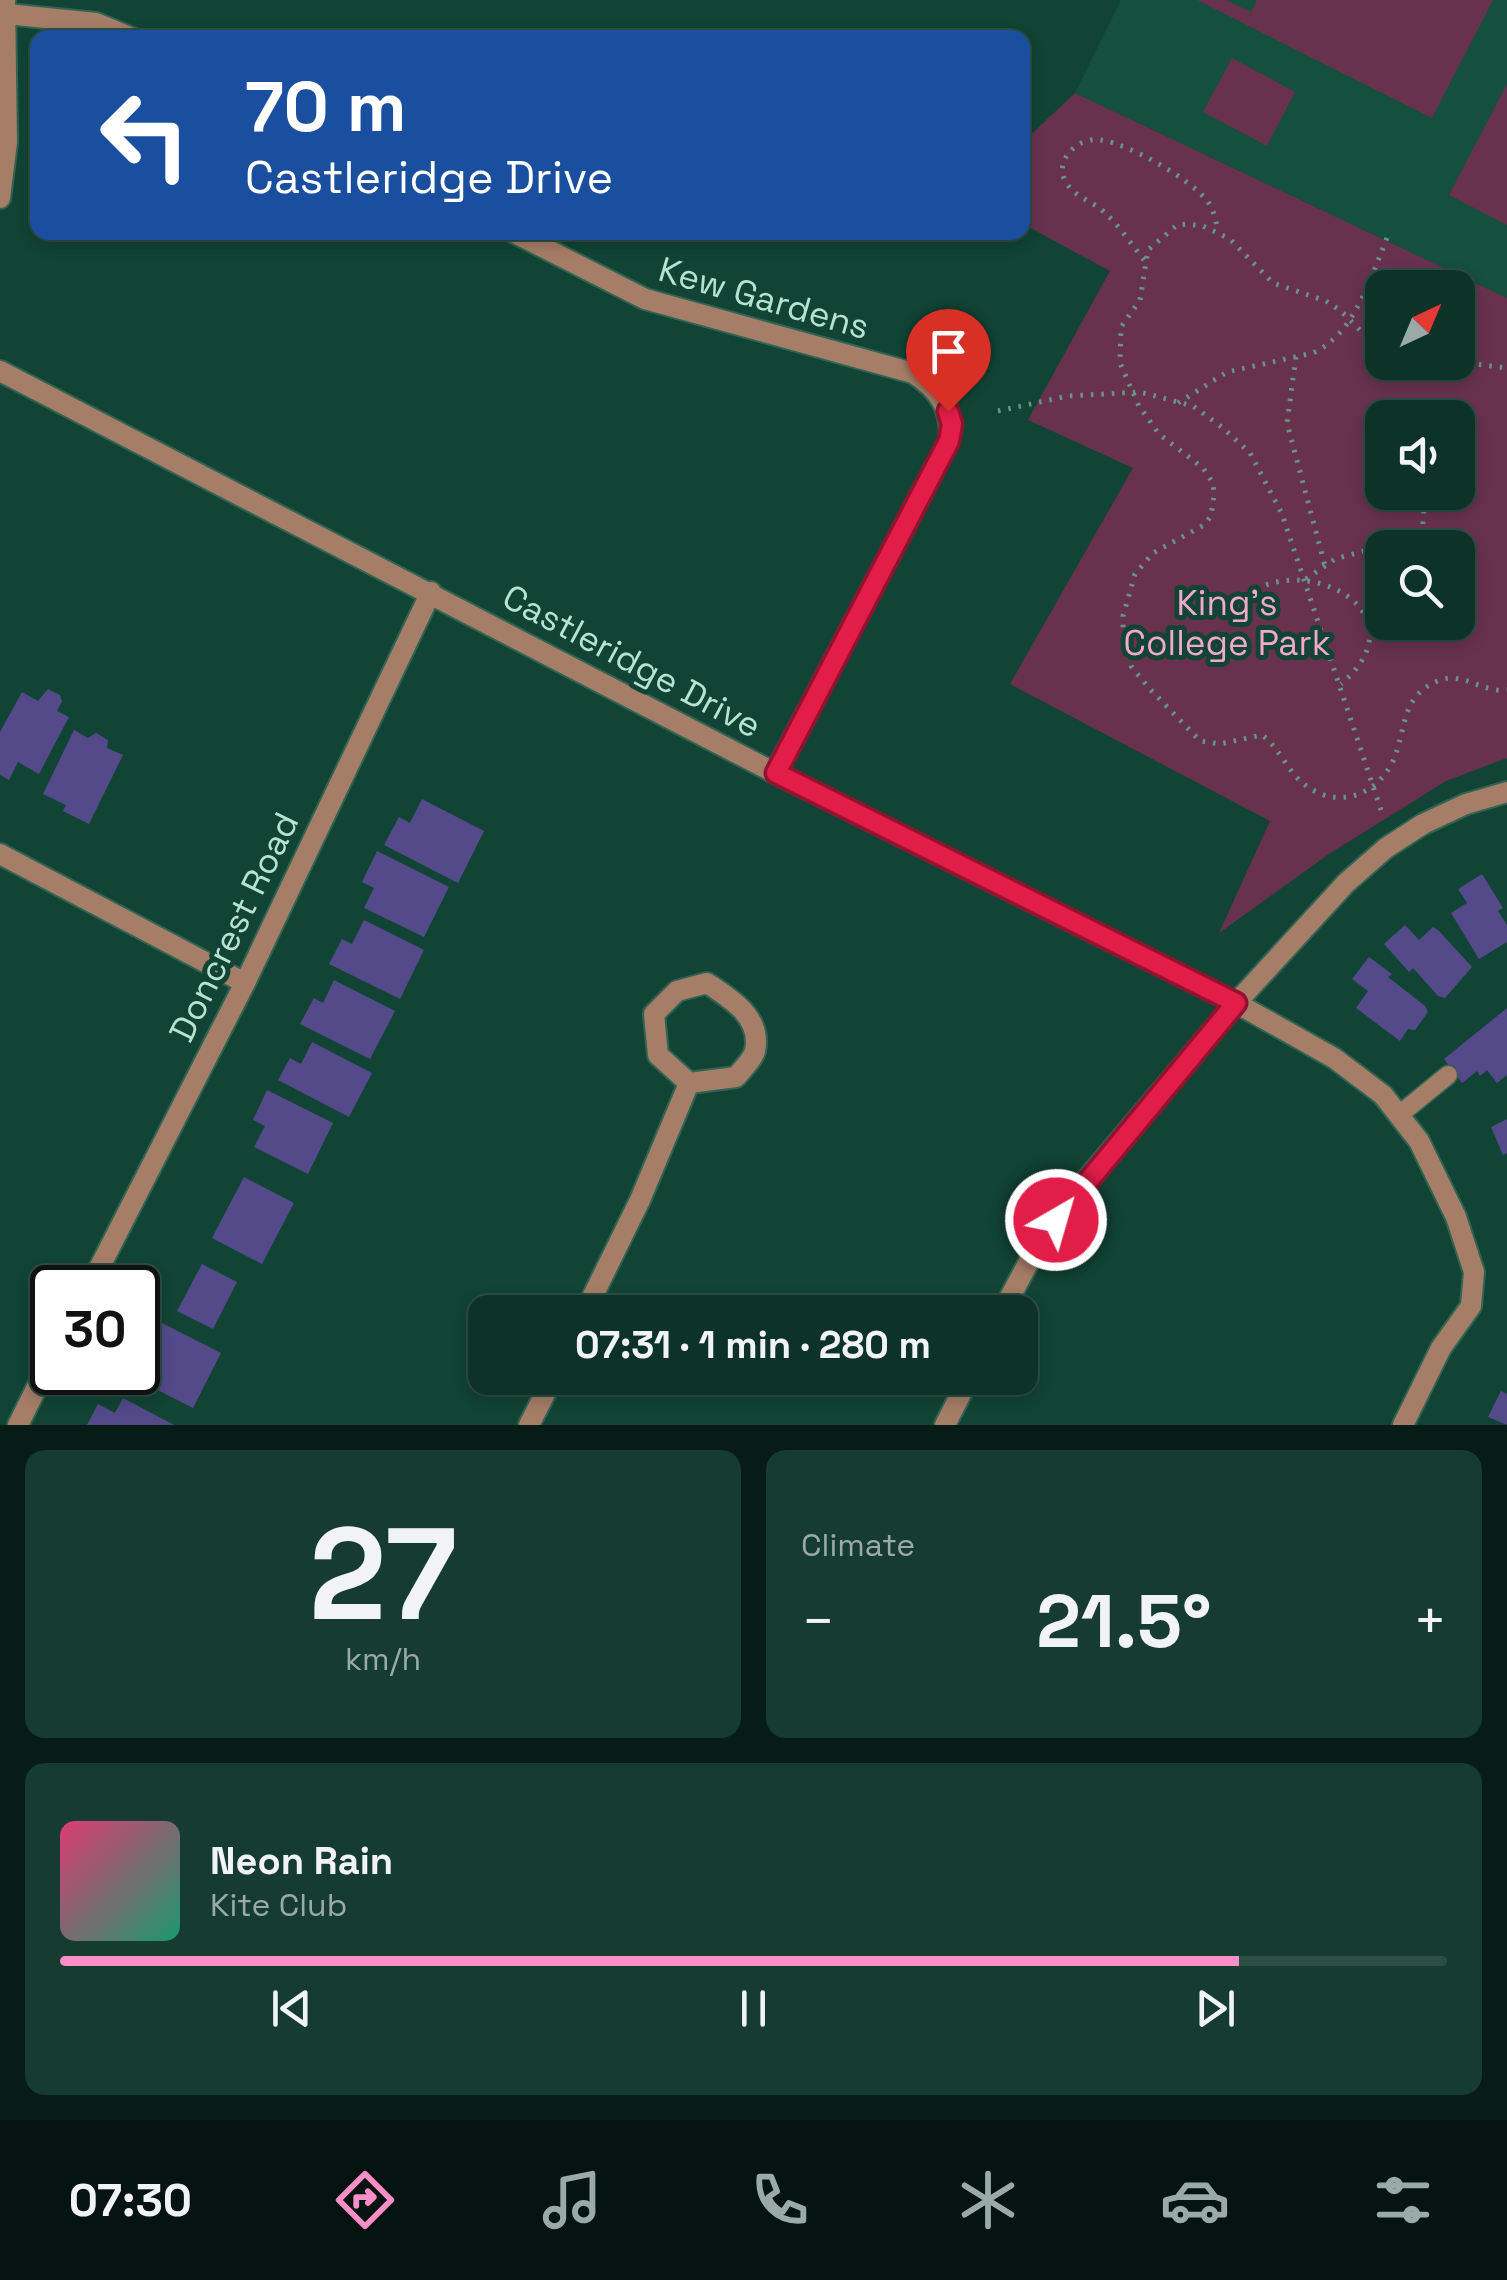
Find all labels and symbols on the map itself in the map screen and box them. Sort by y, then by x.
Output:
street label: Kew Gardens [654,247,874,349]
north arrow [1365,270,1475,380]
pin [906,309,991,412]
street label: Castleridge Drive [495,574,769,748]
park label: King's College Park [1124,581,1331,665]
street label: Doncrest Road [160,805,308,1049]
position arrow [1004,1168,1108,1272]
speed limit sign: 30 [30,1265,160,1395]

